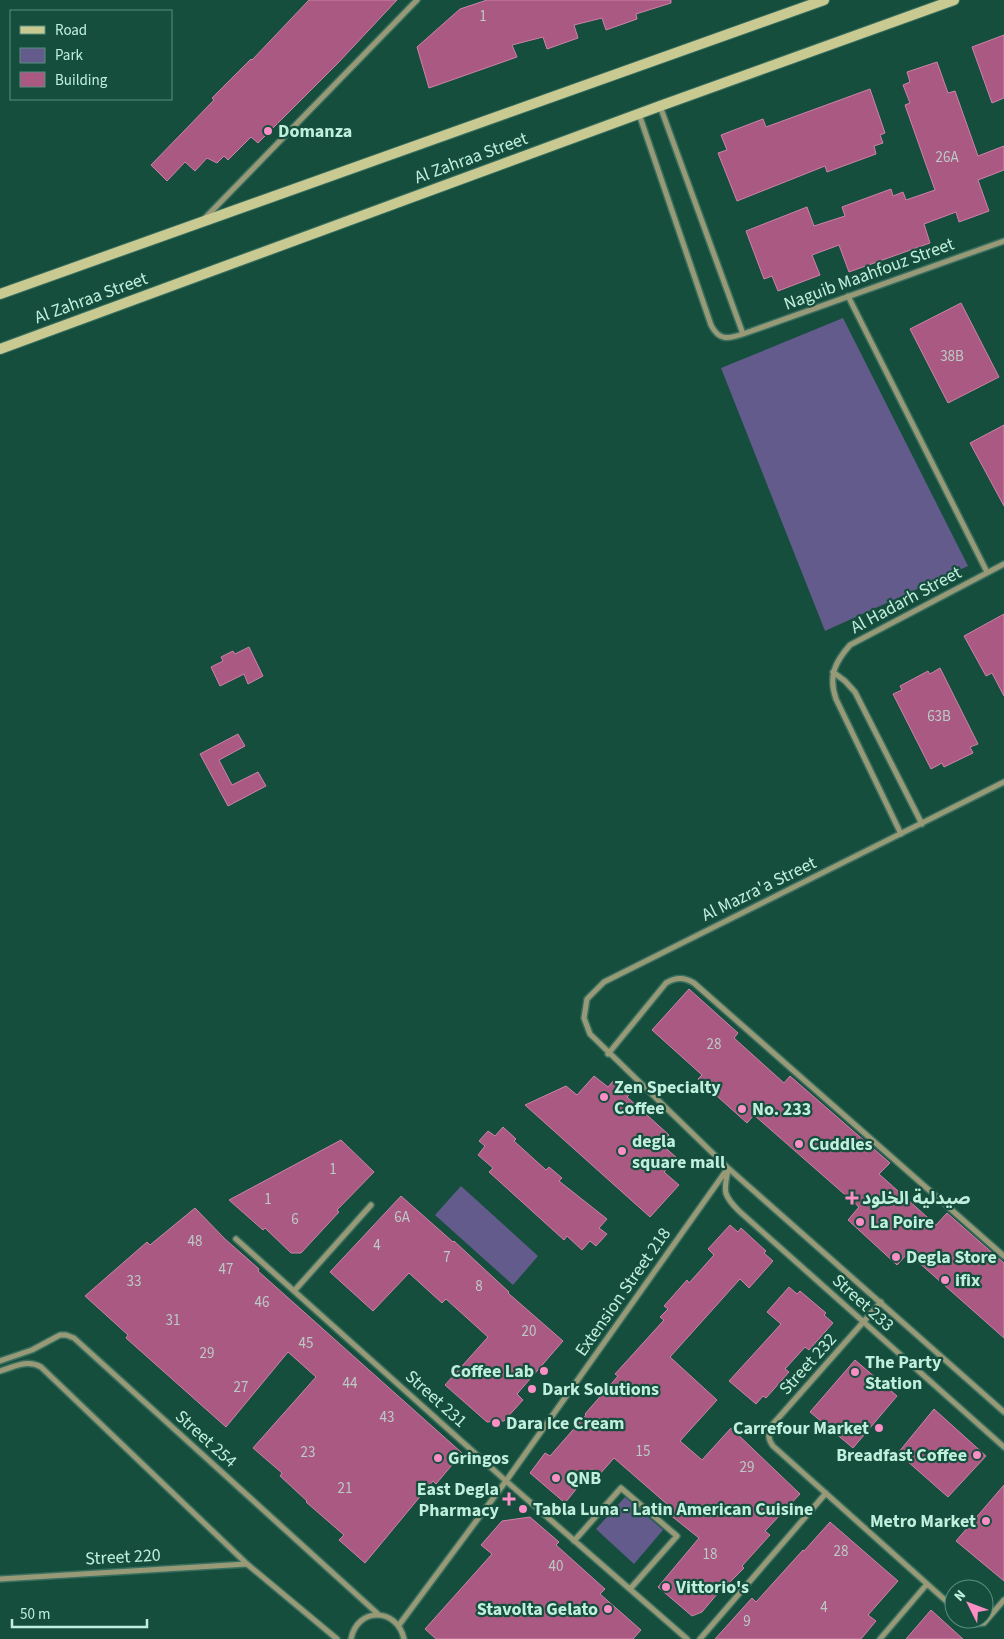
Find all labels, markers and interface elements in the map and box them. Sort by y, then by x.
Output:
house number: 1 [479,6,487,27]
legend [10,10,172,100]
text: Road [55,20,87,41]
text: Park [55,45,84,66]
text: Building [55,70,108,91]
place label: Domanza [278,119,352,144]
marker: Domanza [262,125,274,137]
street label: Al Zahraa Street [411,126,531,190]
house number: 26A [935,147,959,168]
street label: Naguib Maahfouz Street [780,232,958,316]
street label: Al Zahraa Street [31,266,151,330]
house number: 38B [940,346,964,367]
street label: Al Hadarh Street [846,560,966,640]
house number: 63B [927,706,951,727]
street label: Al Mazra'a Street [697,850,821,928]
house number: 28 [707,1034,721,1055]
place label: Zen Specialty Coffee [614,1075,721,1121]
marker: Zen Specialty Coffee [598,1091,610,1103]
place label: No. 233 [752,1097,811,1122]
marker: No. 233 [736,1103,748,1115]
place label: degla square mall [632,1129,725,1175]
place label: Cuddles [809,1132,873,1157]
marker: Cuddles [793,1138,805,1150]
marker: degla square mall [616,1145,628,1157]
house number: 1 [329,1159,337,1180]
place label: صيدلية الخلود [862,1186,970,1211]
house number: 1 [264,1189,272,1210]
marker: صيدلية الخلود [846,1192,858,1204]
house number: 6A [394,1207,411,1228]
house number: 6 [291,1209,299,1230]
place label: La Poire [870,1210,934,1235]
marker: La Poire [854,1216,866,1228]
street label: Extension Street 218 [569,1223,677,1361]
house number: 48 [188,1231,202,1252]
house number: 4 [373,1235,381,1256]
place label: Degla Store [906,1245,997,1270]
house number: 7 [443,1247,451,1268]
marker: Degla Store [890,1251,902,1263]
house number: 47 [219,1259,233,1280]
street label: Street 233 [827,1268,899,1338]
place label: ifix [955,1268,980,1293]
house number: 33 [127,1271,141,1292]
marker: ifix [939,1274,951,1286]
house number: 8 [475,1276,483,1297]
house number: 46 [255,1292,269,1313]
house number: 31 [166,1310,180,1331]
house number: 20 [522,1321,536,1342]
street label: Street 232 [773,1328,843,1400]
house number: 45 [299,1333,313,1354]
house number: 29 [200,1343,214,1364]
place label: The Party Station [865,1350,942,1396]
place label: Coffee Lab [451,1359,534,1384]
street label: Street 231 [400,1364,472,1434]
marker: Coffee Lab [538,1365,550,1377]
marker: The Party Station [849,1366,861,1378]
house number: 44 [343,1373,358,1394]
house number: 27 [234,1377,248,1398]
place label: Dark Solutions [542,1377,659,1402]
marker: Dark Solutions [526,1383,538,1395]
street label: Street 254 [170,1404,242,1474]
house number: 43 [380,1407,394,1428]
place label: Dara Ice Cream [506,1411,624,1436]
place label: Carrefour Market [733,1416,869,1441]
marker: Dara Ice Cream [490,1417,502,1429]
marker: Carrefour Market [873,1422,885,1434]
house number: 15 [636,1441,650,1462]
house number: 23 [301,1442,315,1463]
place label: Breadfast Coffee [836,1443,967,1468]
place label: Gringos [448,1446,509,1471]
marker: Breadfast Coffee [971,1449,983,1461]
marker: Gringos [432,1452,444,1464]
house number: 29 [740,1457,754,1478]
place label: QNB [566,1466,601,1491]
marker: QNB [550,1472,562,1484]
place label: East Degla Pharmacy [417,1477,500,1523]
house number: 21 [338,1478,352,1499]
marker: East Degla Pharmacy [503,1493,515,1505]
place label: Tabla Luna - Latin American Cuisine [533,1497,813,1522]
marker: Tabla Luna - Latin American Cuisine [517,1503,529,1515]
place label: Metro Market [870,1509,976,1534]
marker: Metro Market [980,1515,992,1527]
house number: 28 [834,1541,848,1562]
street label: Street 220 [85,1543,161,1571]
house number: 18 [703,1544,717,1565]
house number: 40 [549,1556,563,1577]
place label: Vittorio's [675,1575,749,1600]
north arrow [944,1579,994,1629]
marker: Vittorio's [660,1581,672,1593]
text: N [950,1586,971,1606]
scale bar [12,1596,148,1628]
place label: Stavolta Gelato [477,1597,598,1622]
house number: 4 [820,1597,828,1618]
marker: Stavolta Gelato [602,1603,614,1615]
text: 50 m [20,1604,50,1625]
house number: 9 [743,1611,751,1632]

